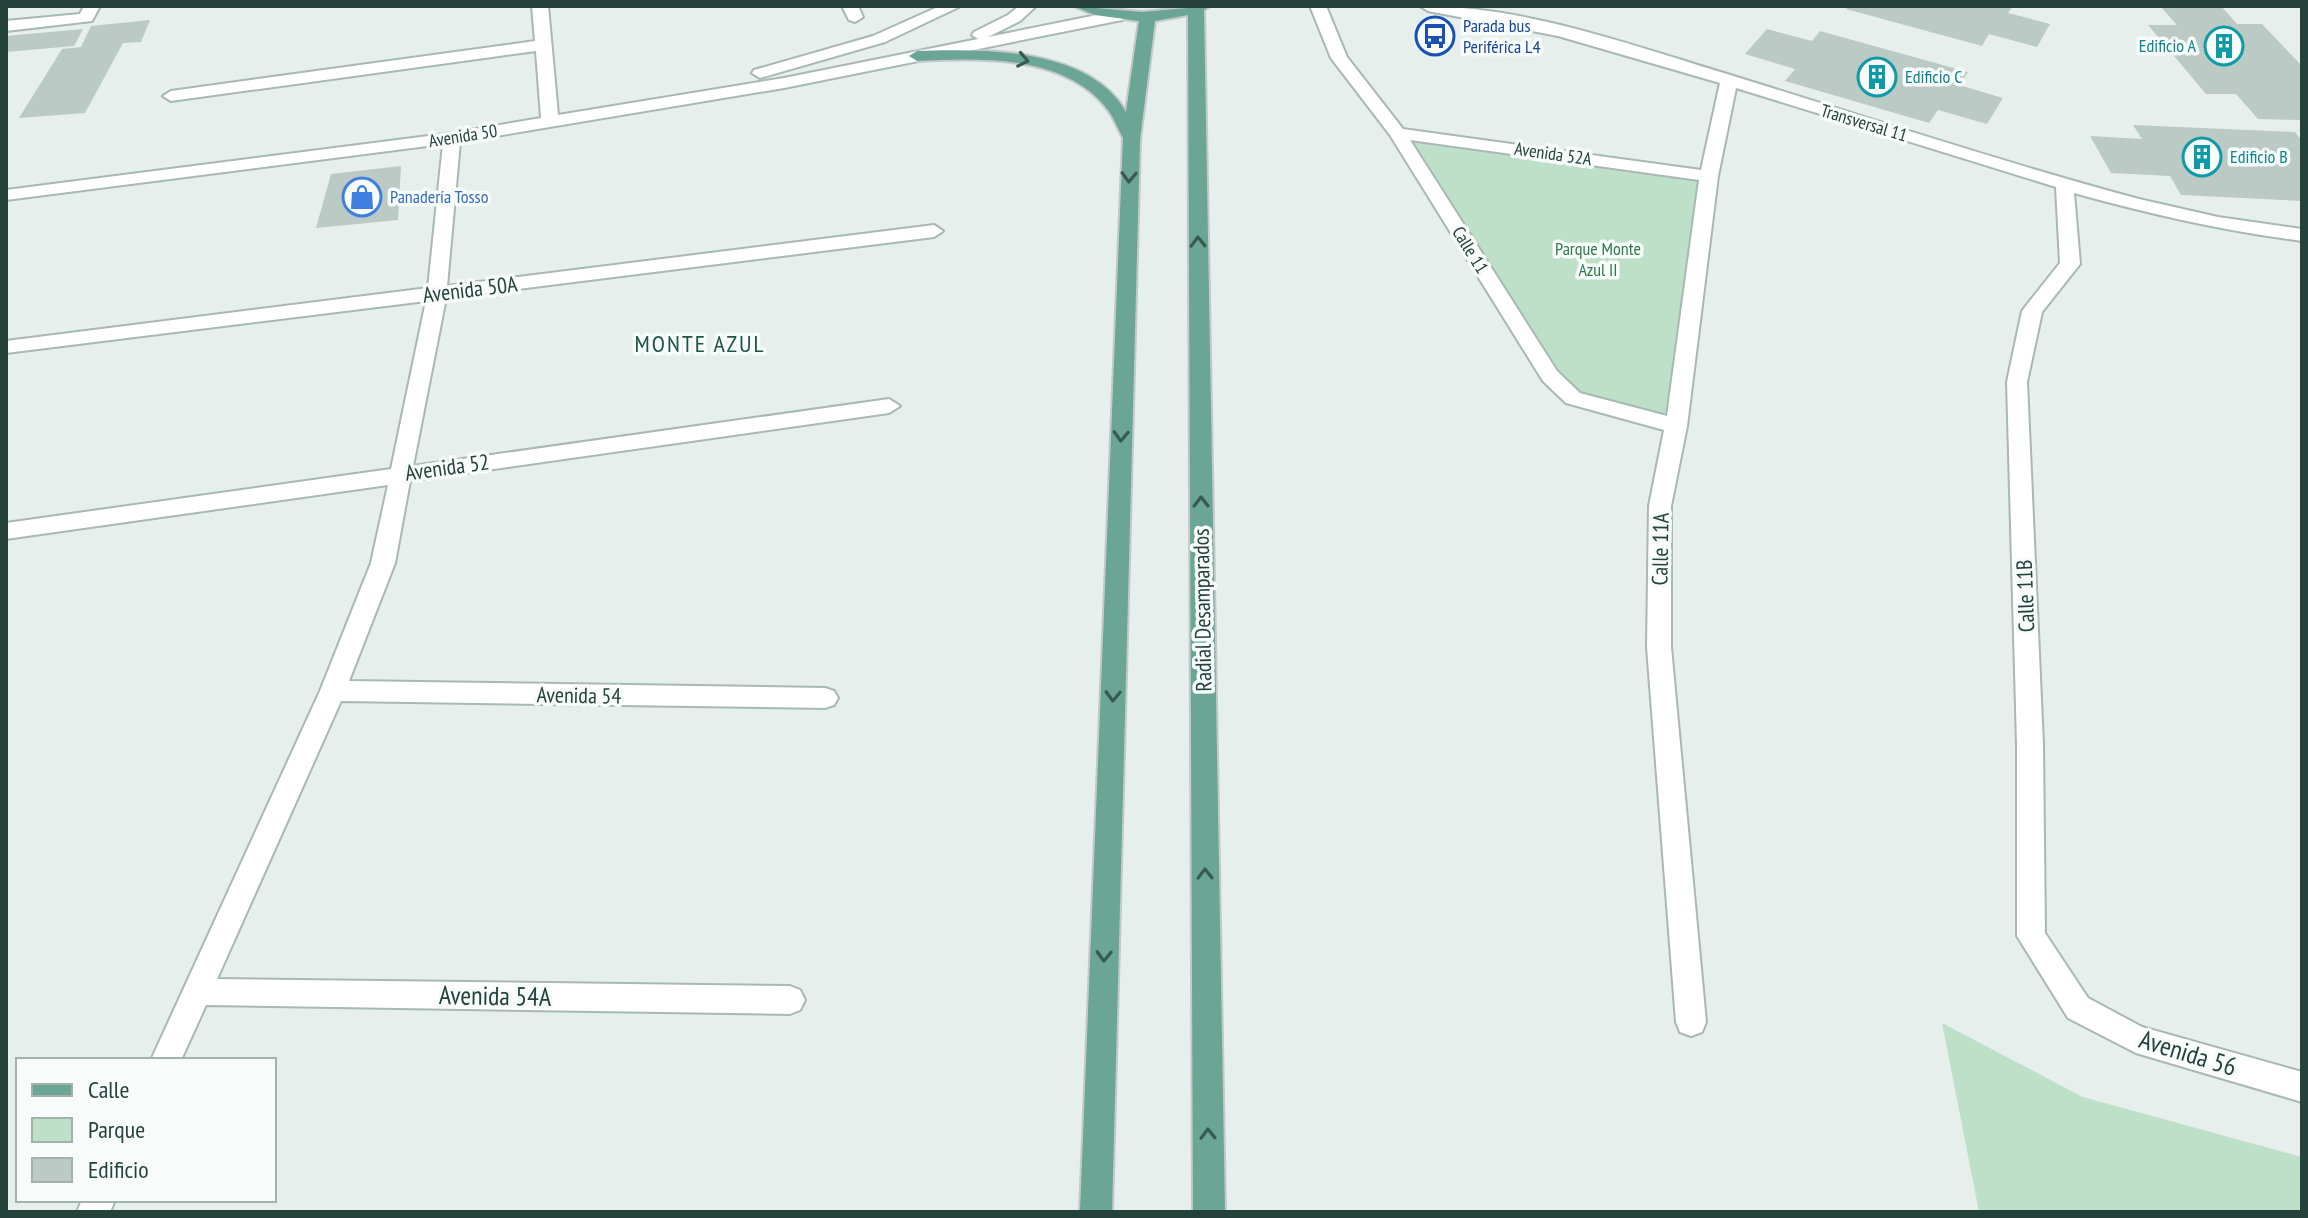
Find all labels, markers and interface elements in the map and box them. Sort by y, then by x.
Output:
place label: Parada bus Periférica L4 [1463,14,1541,58]
bus stop icon: Parada bus Periférica L4 [1414,15,1456,57]
building icon: Edificio A [2203,25,2245,67]
place label: Edificio A [2139,34,2196,57]
one-way arrow [1016,51,1029,68]
building icon: Edificio C [1856,56,1898,98]
place label: Edificio C [1905,65,1962,88]
street label: Transversal 11 [1818,98,1910,147]
street label: Avenida 50 [427,119,499,152]
building icon: Edificio B [2181,136,2223,178]
street label: Avenida 52A [1513,137,1594,170]
place label: Edificio B [2230,145,2288,168]
one-way arrow [1121,171,1138,184]
shop icon: Panadería Tosso [341,176,383,218]
place label: Panadería Tosso [390,185,489,208]
street label: Calle 11 [1447,222,1494,277]
one-way arrow [1189,235,1207,248]
park label: Parque Monte Azul II [1555,237,1641,281]
street label: Avenida 50A [421,269,519,309]
district label: MONTE AZUL [635,328,765,359]
one-way arrow [1112,430,1130,443]
street label: Avenida 52 [403,447,491,487]
one-way arrow [1192,495,1210,508]
street label: Calle 11A [1645,512,1675,586]
street label: Radial Desamparados [1187,528,1217,692]
street label: Calle 11B [2010,559,2040,633]
street label: Avenida 54 [536,680,622,710]
one-way arrow [1104,690,1121,703]
one-way arrow [1196,867,1214,880]
one-way arrow [1096,950,1113,963]
street label: Avenida 54A [439,978,552,1013]
street label: Avenida 56 [2136,1022,2241,1083]
legend [16,1058,276,1202]
text: Calle [88,1074,129,1105]
text: Parque [88,1114,145,1145]
one-way arrow [1199,1127,1217,1140]
text: Edificio [88,1154,149,1185]

